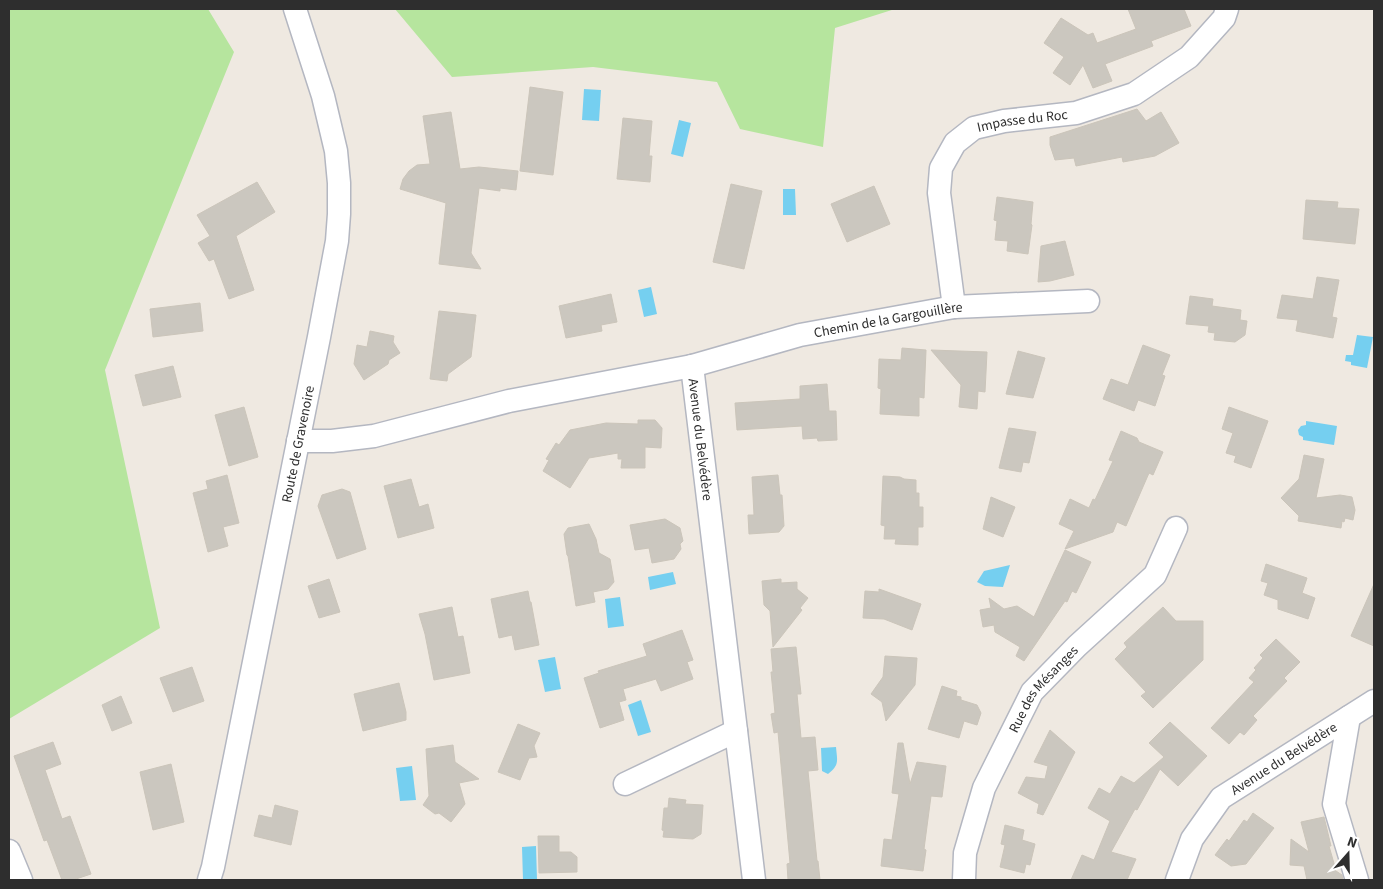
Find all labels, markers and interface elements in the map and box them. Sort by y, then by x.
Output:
street label: Impasse du Roc [975,105,1069,138]
street label: Chemin de la Gargouillère [812,298,963,343]
street label: Avenue du Belvédère [683,377,717,502]
street label: Route de Gravenoire [277,384,320,504]
street label: Rue des Mésanges [1004,641,1083,736]
street label: Avenue du Belvédère [1227,718,1341,800]
north arrow [1323,829,1373,879]
text: N [1344,832,1360,854]

